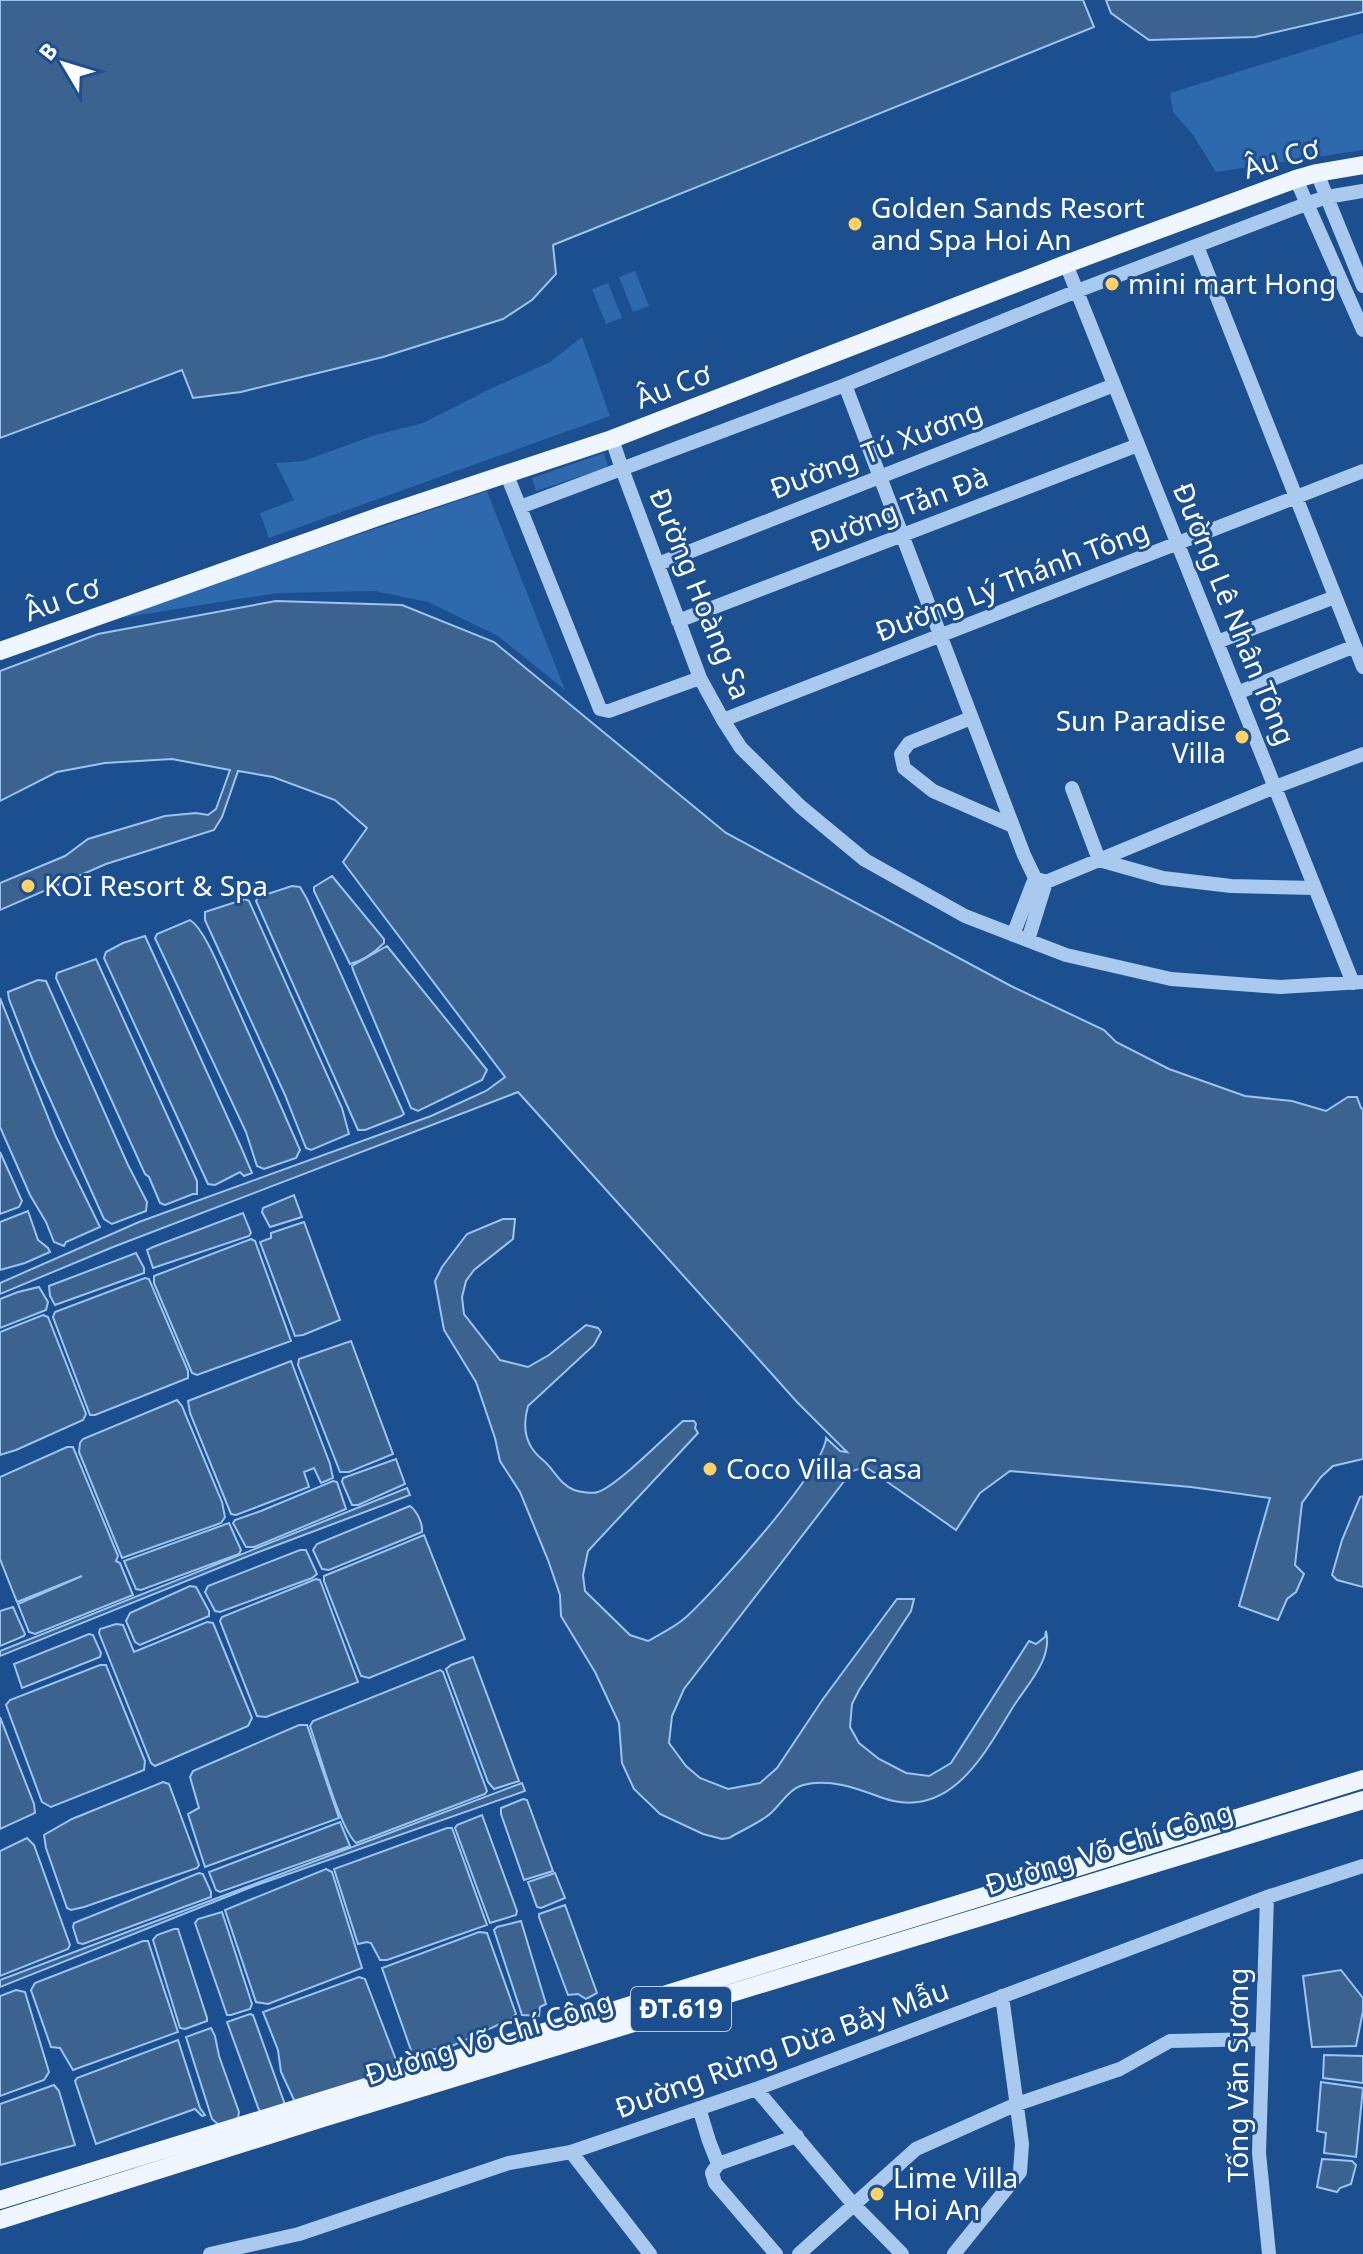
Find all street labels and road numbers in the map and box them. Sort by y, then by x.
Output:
street label: Âu Cơ [1238,127,1325,187]
street label: Âu Cơ [630,353,717,417]
street label: Đường Tú Xương [764,391,987,507]
street label: Đường Tản Đà [804,457,993,560]
street label: Đường Lê Nhân Tông [1165,477,1305,751]
street label: Đường Hoàng Sa [641,482,761,705]
street label: Đường Lý Thánh Tông [869,510,1154,650]
street label: Âu Cơ [19,566,106,629]
street label: Đường Võ Chí Công [980,1791,1237,1903]
street label: Tống Văn Sương [1218,1968,1256,2182]
street label: Đường Rừng Dừa Bảy Mẫu [609,1970,954,2126]
street label: Đường Võ Chí Công [360,1981,617,2093]
road number: ĐT.619 [631,1987,731,2031]

